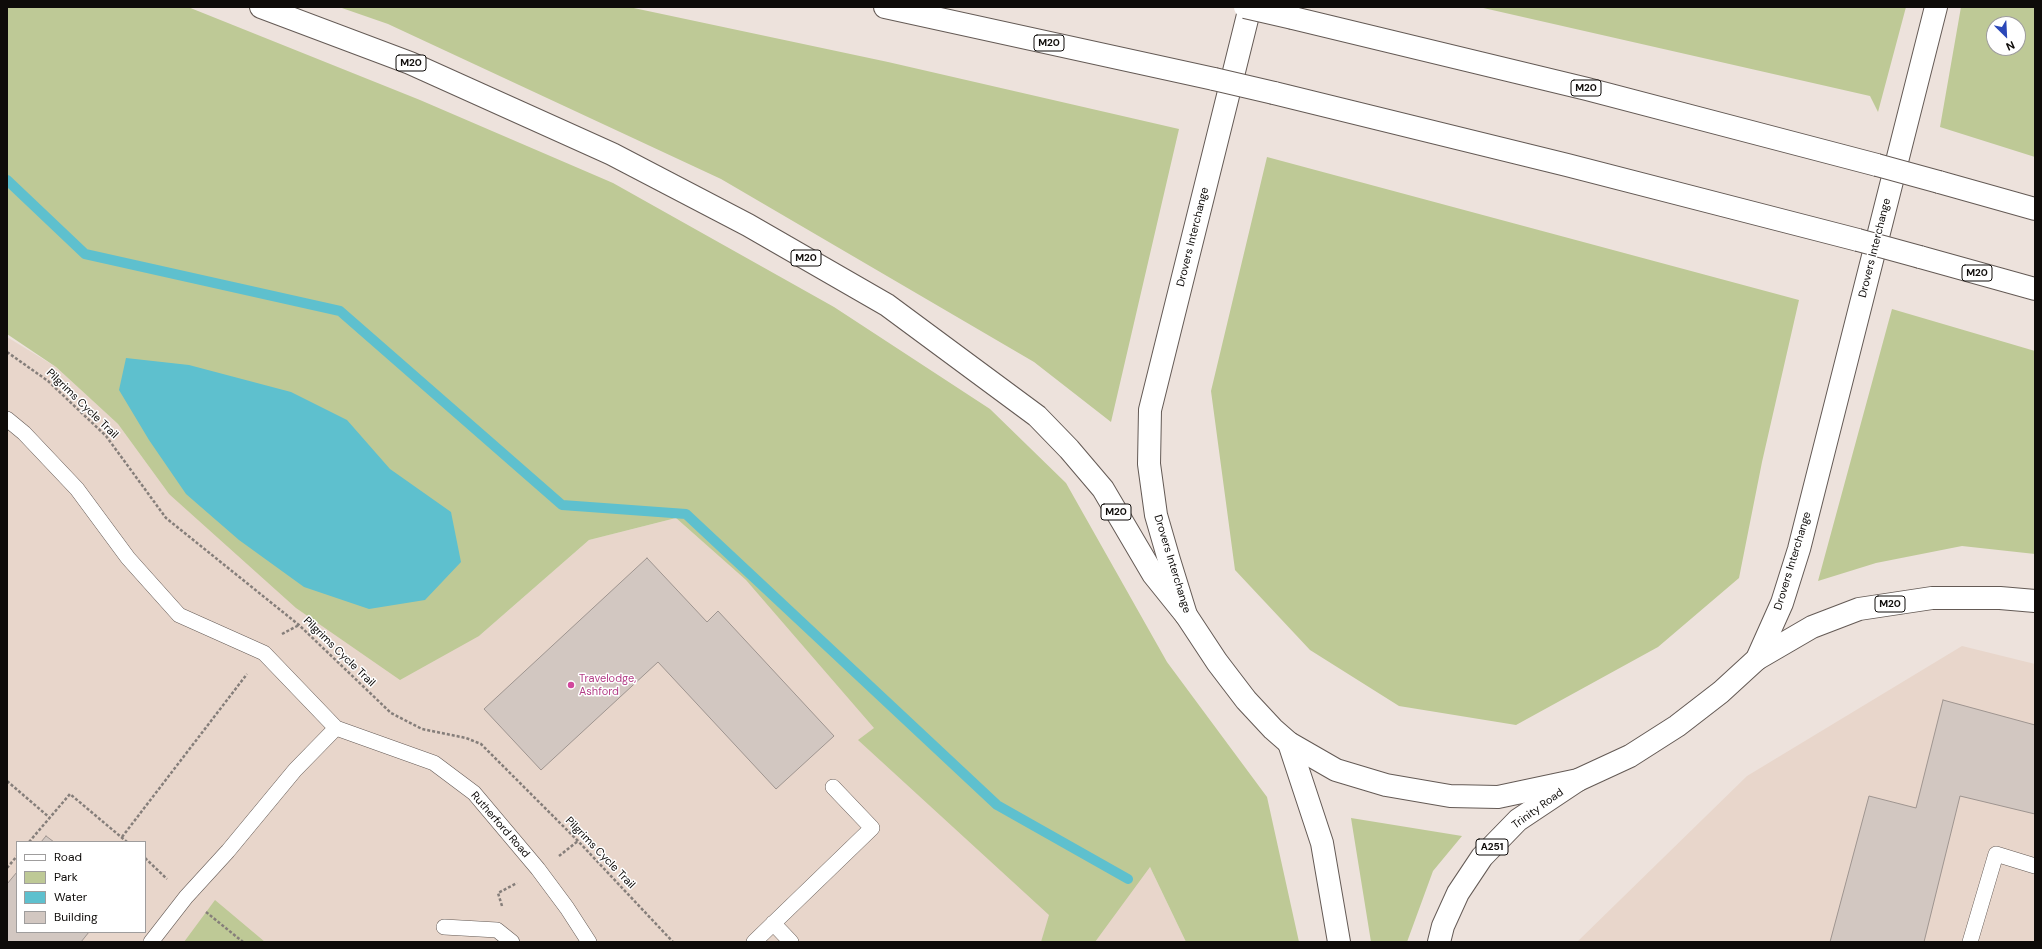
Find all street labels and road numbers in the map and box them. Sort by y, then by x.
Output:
road number: M20 [1034,35,1064,51]
road number: M20 [396,55,426,71]
road number: M20 [1571,80,1601,96]
street label: Drovers Interchange [1174,186,1212,288]
street label: Drovers Interchange [1856,197,1894,299]
road number: M20 [791,250,821,266]
road number: M20 [1962,265,1992,281]
street label: Pilgrims Cycle Trail [43,366,121,442]
road number: M20 [1101,504,1131,520]
street label: Drovers Interchange [1772,510,1814,612]
street label: Drovers Interchange [1151,513,1193,615]
road number: M20 [1875,596,1905,612]
street label: Pilgrims Cycle Trail [300,614,378,690]
street label: Trinity Road [1510,786,1566,832]
street label: Rutherford Road [468,789,532,861]
street label: Pilgrims Cycle Trail [562,814,638,892]
road number: A251 [1476,839,1508,855]

